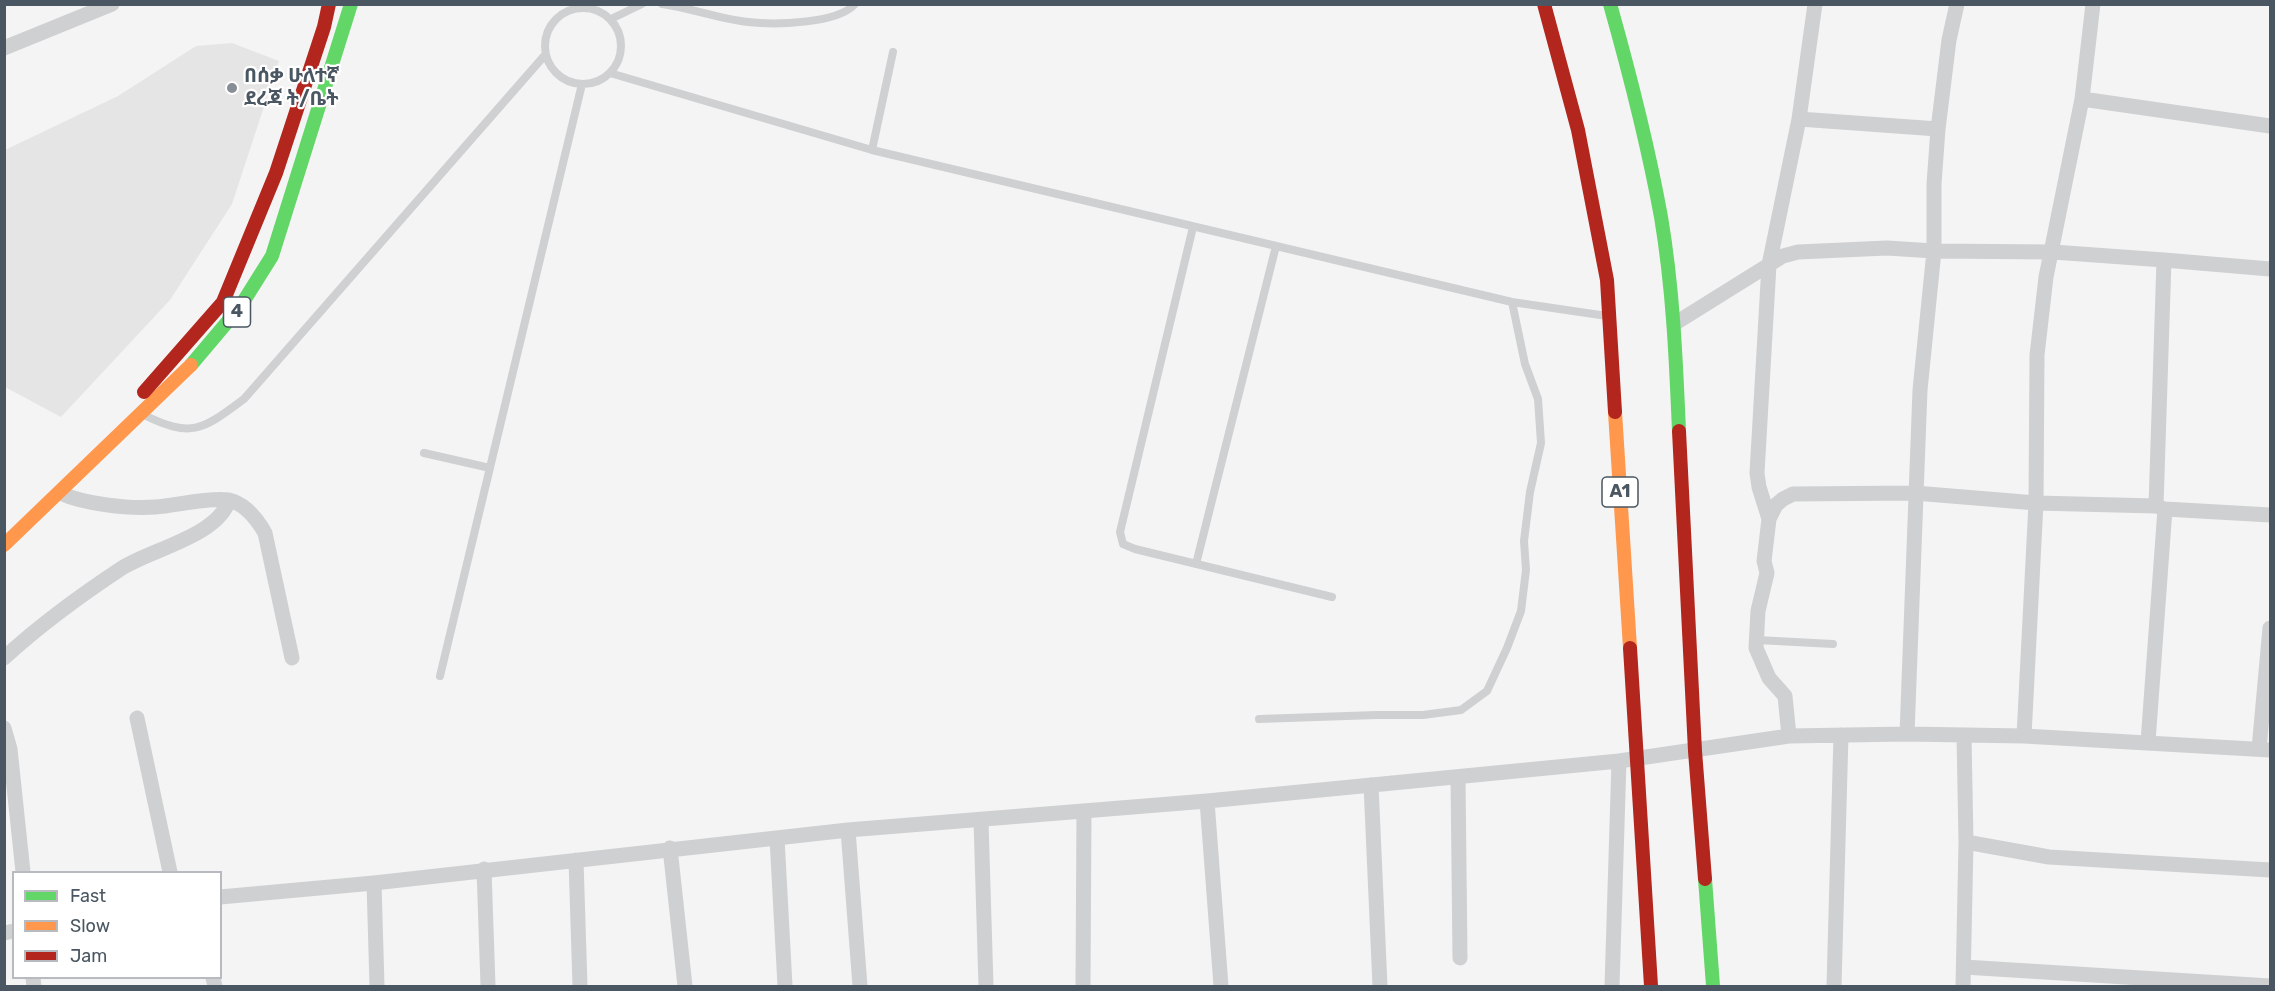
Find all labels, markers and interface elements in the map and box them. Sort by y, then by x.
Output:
place label: በሰቃ ሁለተኛ ደረጃ ት/ቤት [244,64,339,111]
marker: በሰቃ ሁለተኛ ደረጃ ት/ቤት [225,81,239,95]
road number: 4 [224,297,250,327]
road number: A1 [1602,477,1638,507]
legend [12,871,222,979]
text: Fast [70,885,106,907]
text: Slow [70,915,110,937]
text: Jam [70,945,107,967]

